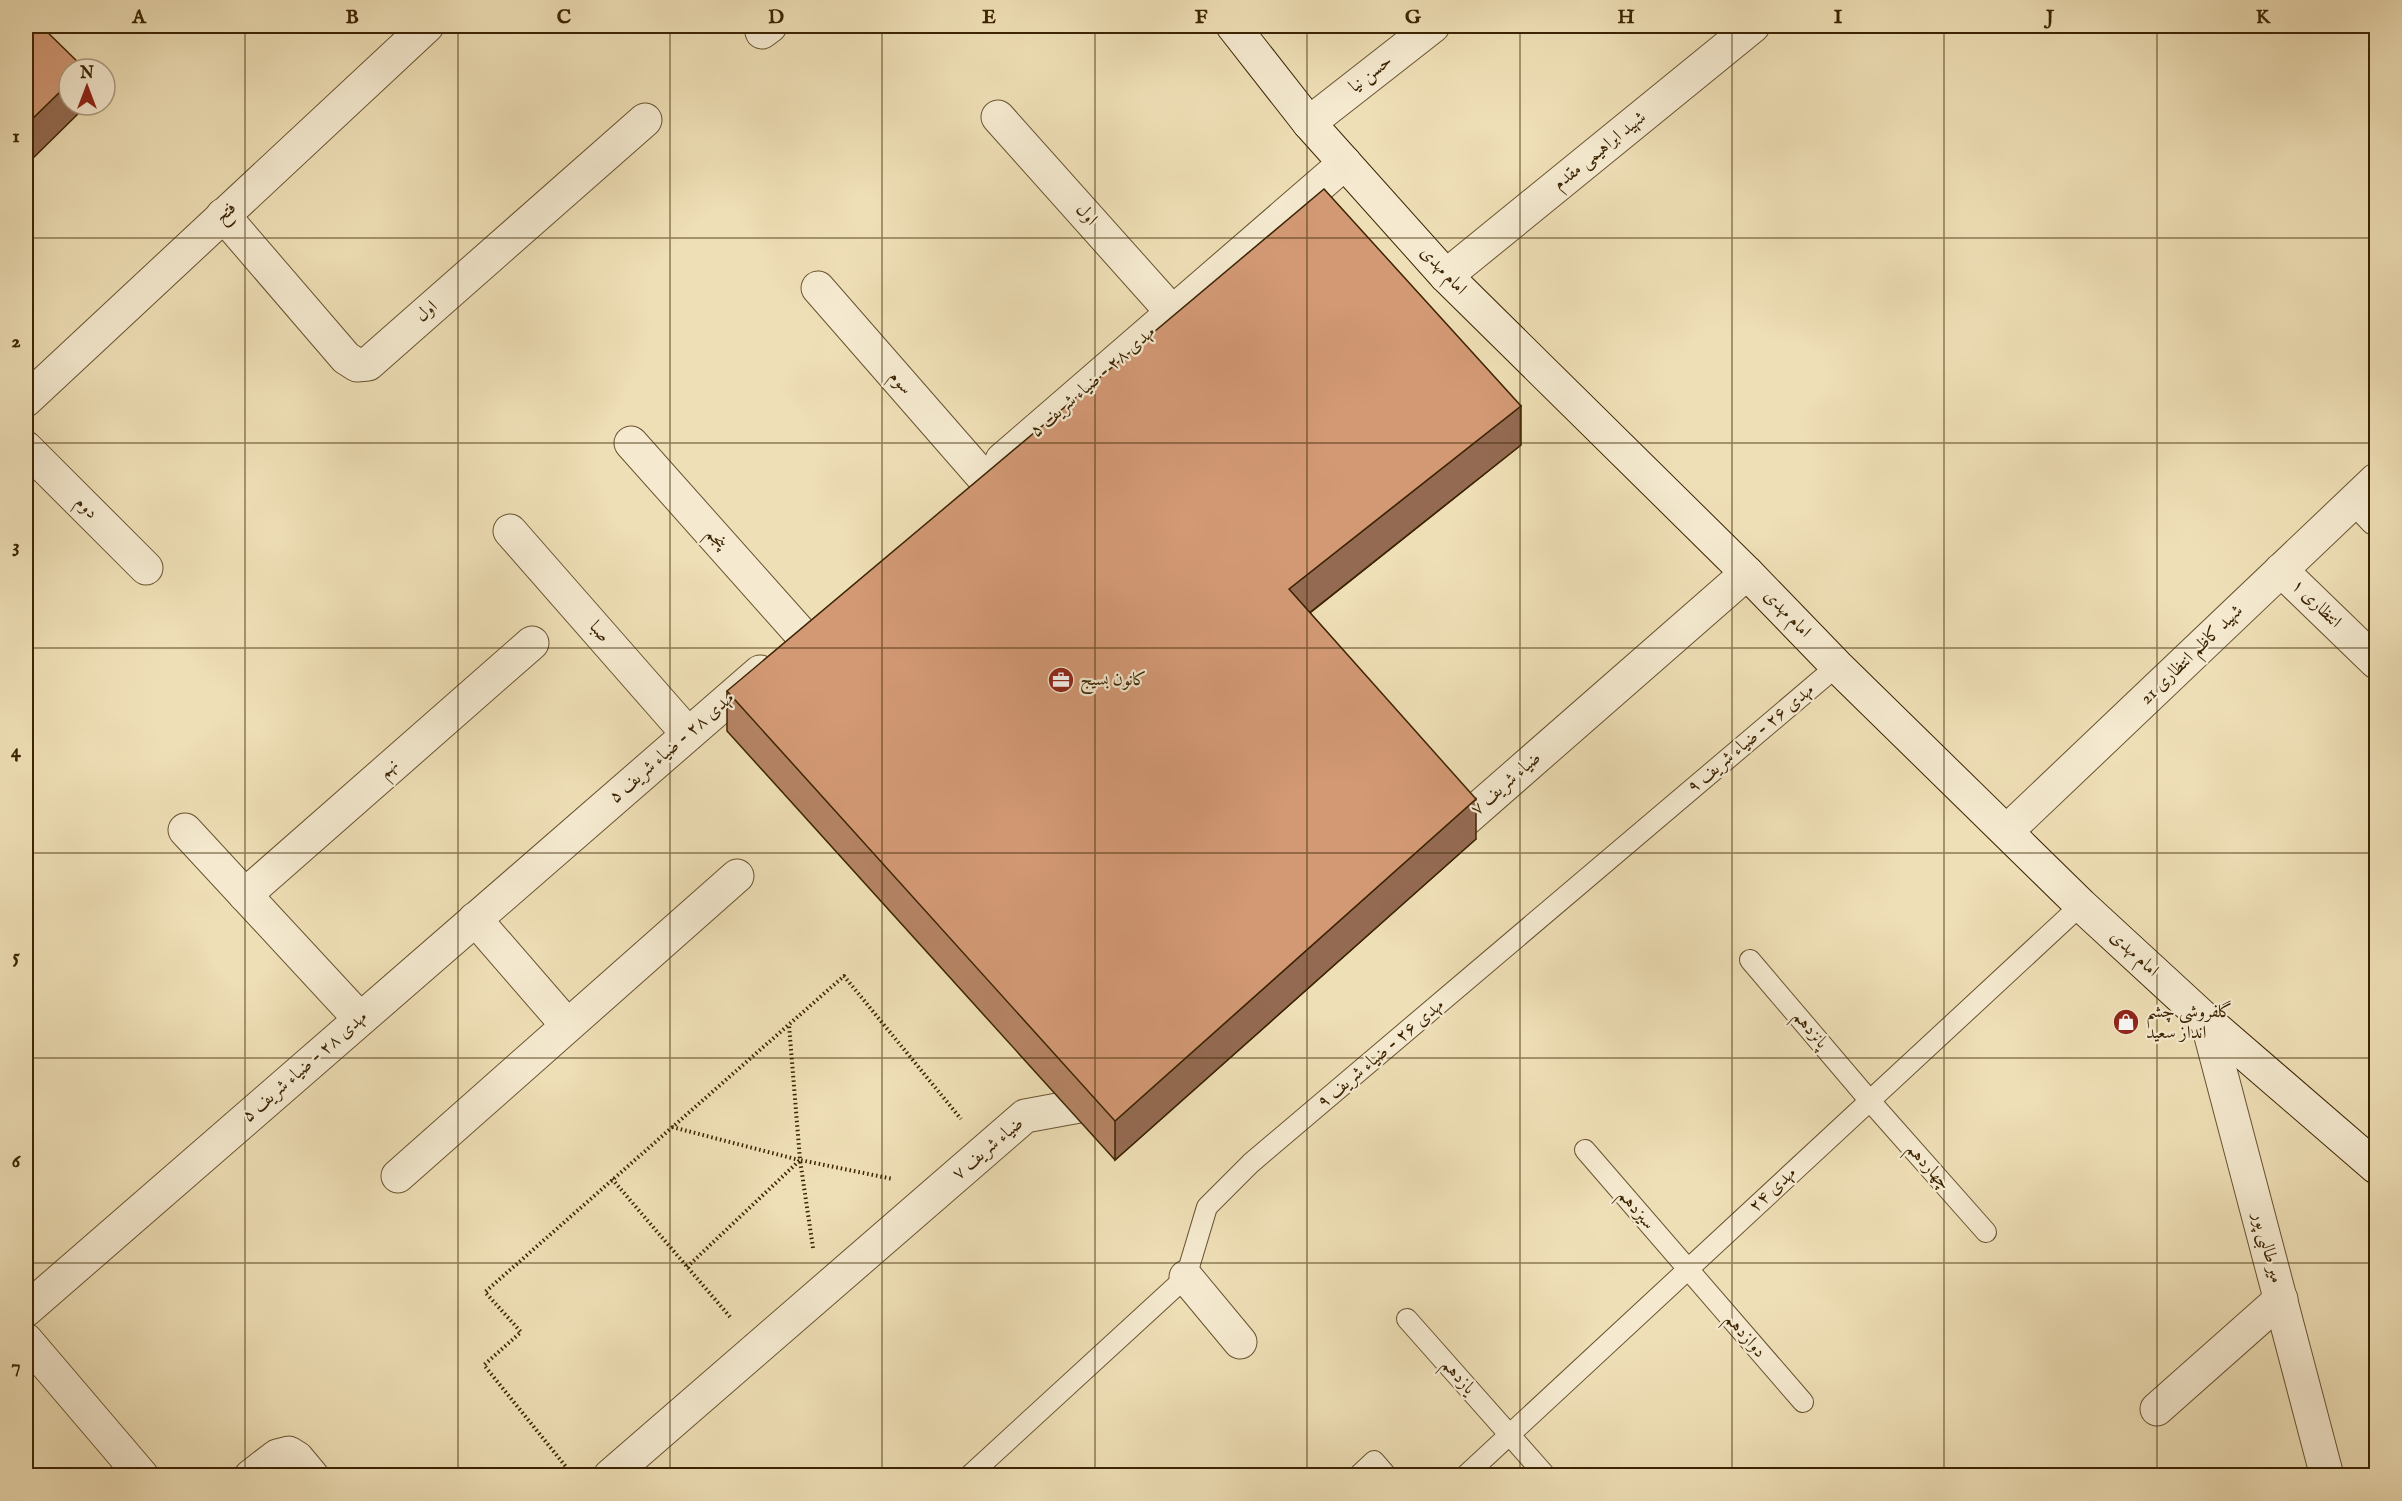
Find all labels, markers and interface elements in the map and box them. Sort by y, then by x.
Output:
text: A [131,5,147,30]
text: B [345,5,359,30]
text: C [557,5,571,30]
text: D [768,5,784,30]
text: E [982,5,996,30]
text: F [1195,5,1208,30]
text: G [1405,5,1422,30]
text: H [1617,5,1635,30]
text: I [1834,5,1843,30]
text: J [2043,5,2055,30]
text: K [2256,5,2272,30]
street label: حسن نیا [1345,50,1397,98]
north arrow [57,57,117,117]
text: N [79,64,94,84]
street label: شهید ابراهیمی مقدم [1549,106,1653,198]
text: 1 [12,124,20,149]
street label: فتح [210,197,244,231]
street label: اول [1070,199,1102,231]
street label: امام مهدی [1412,242,1472,302]
street label: اول [411,296,443,328]
street label: مهدی ۲۸ - ضیاء شریف ۵ [1025,321,1161,443]
text: 2 [11,329,21,354]
street label: سوم [881,366,917,402]
street label: دوم [67,492,102,527]
street label: پنجم [697,523,733,558]
text: 3 [12,534,20,559]
street label: انتظاری ۱ [2286,574,2346,634]
street label: امام مهدی [1756,585,1816,645]
street label: شهید کاظم انتظاری 21 [2136,600,2251,713]
street label: صبا [583,617,615,647]
office icon: کانون بسیج [1046,665,1076,695]
place label: کانون بسیج [1080,669,1146,695]
street label: مهدی ۲۶ - ضیاء شریف ۹ [1683,679,1819,799]
street label: مهدی ۲۸ - ضیاء شریف ۵ [604,687,740,809]
text: 4 [11,739,22,764]
street label: ضیاء شریف ۷ [1466,747,1546,821]
street label: نهم [374,754,406,787]
street label: امام مهدی [2103,926,2163,985]
text: 5 [12,944,20,969]
street label: مهدی ۲۶ - ضیاء شریف ۹ [1313,994,1449,1114]
place label: گلفروشی چشم انداز سعید [2146,1000,2232,1045]
street label: مهدی ۲۸ - ضیاء شریف ۵ [237,1006,373,1128]
street label: پانزدهم [1784,1006,1834,1058]
shop icon: گلفروشی چشم انداز سعید [2111,1007,2141,1037]
street label: ضیاء شریف ۷ [948,1112,1028,1186]
street label: چهاردهم [1898,1139,1955,1198]
text: 6 [12,1149,22,1174]
street label: مهدی ۲۴ [1744,1162,1802,1218]
street label: سیزدهم [1609,1185,1660,1237]
street label: میر طالبی پور [2244,1208,2287,1286]
street label: دوازدهم [1716,1309,1771,1366]
text: 7 [11,1354,21,1379]
street label: یازدهم [1433,1354,1481,1404]

